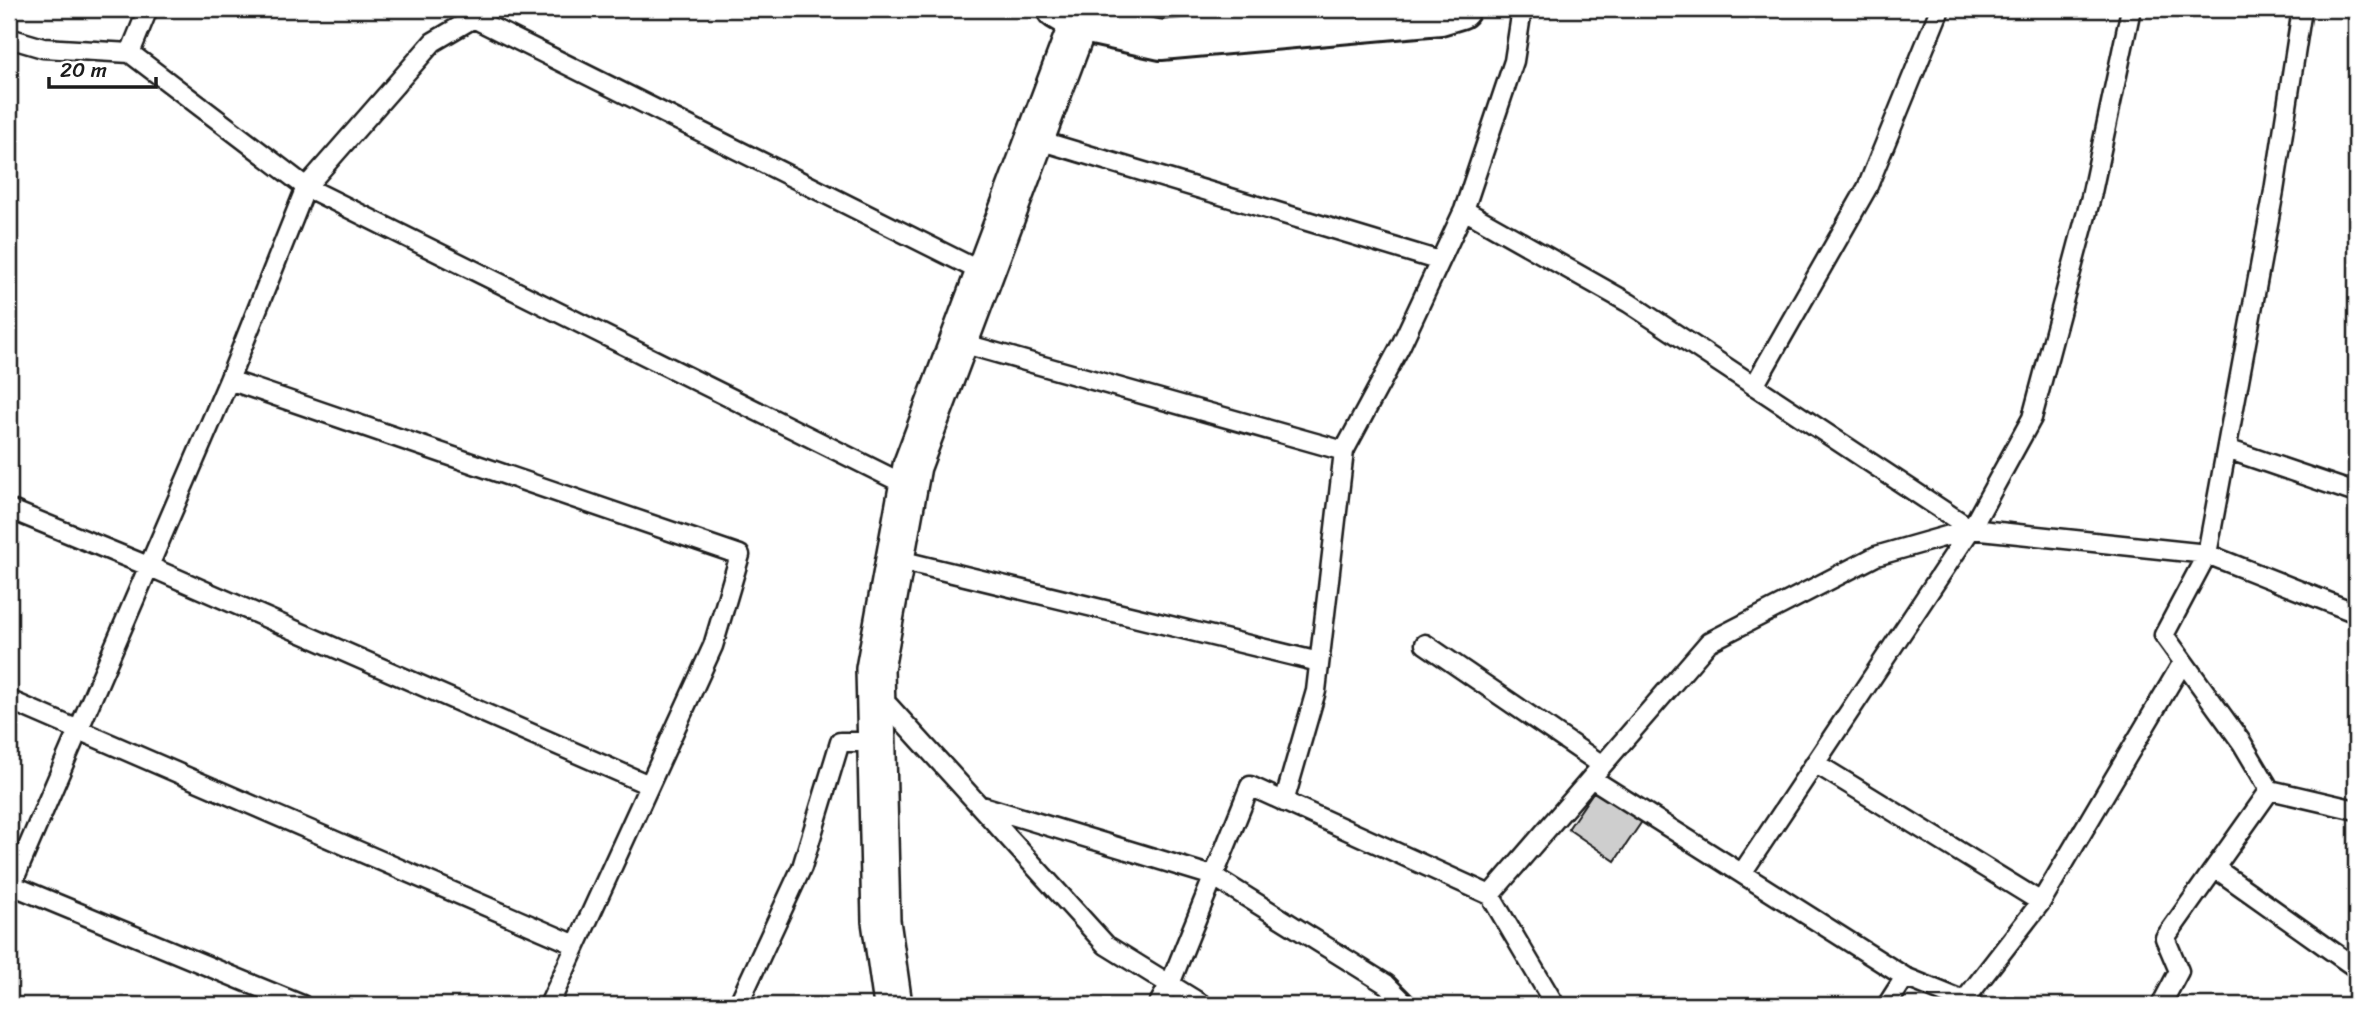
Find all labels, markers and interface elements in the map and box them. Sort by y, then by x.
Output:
scale bar [49,46,156,90]
text: 20 m [60,51,107,89]

